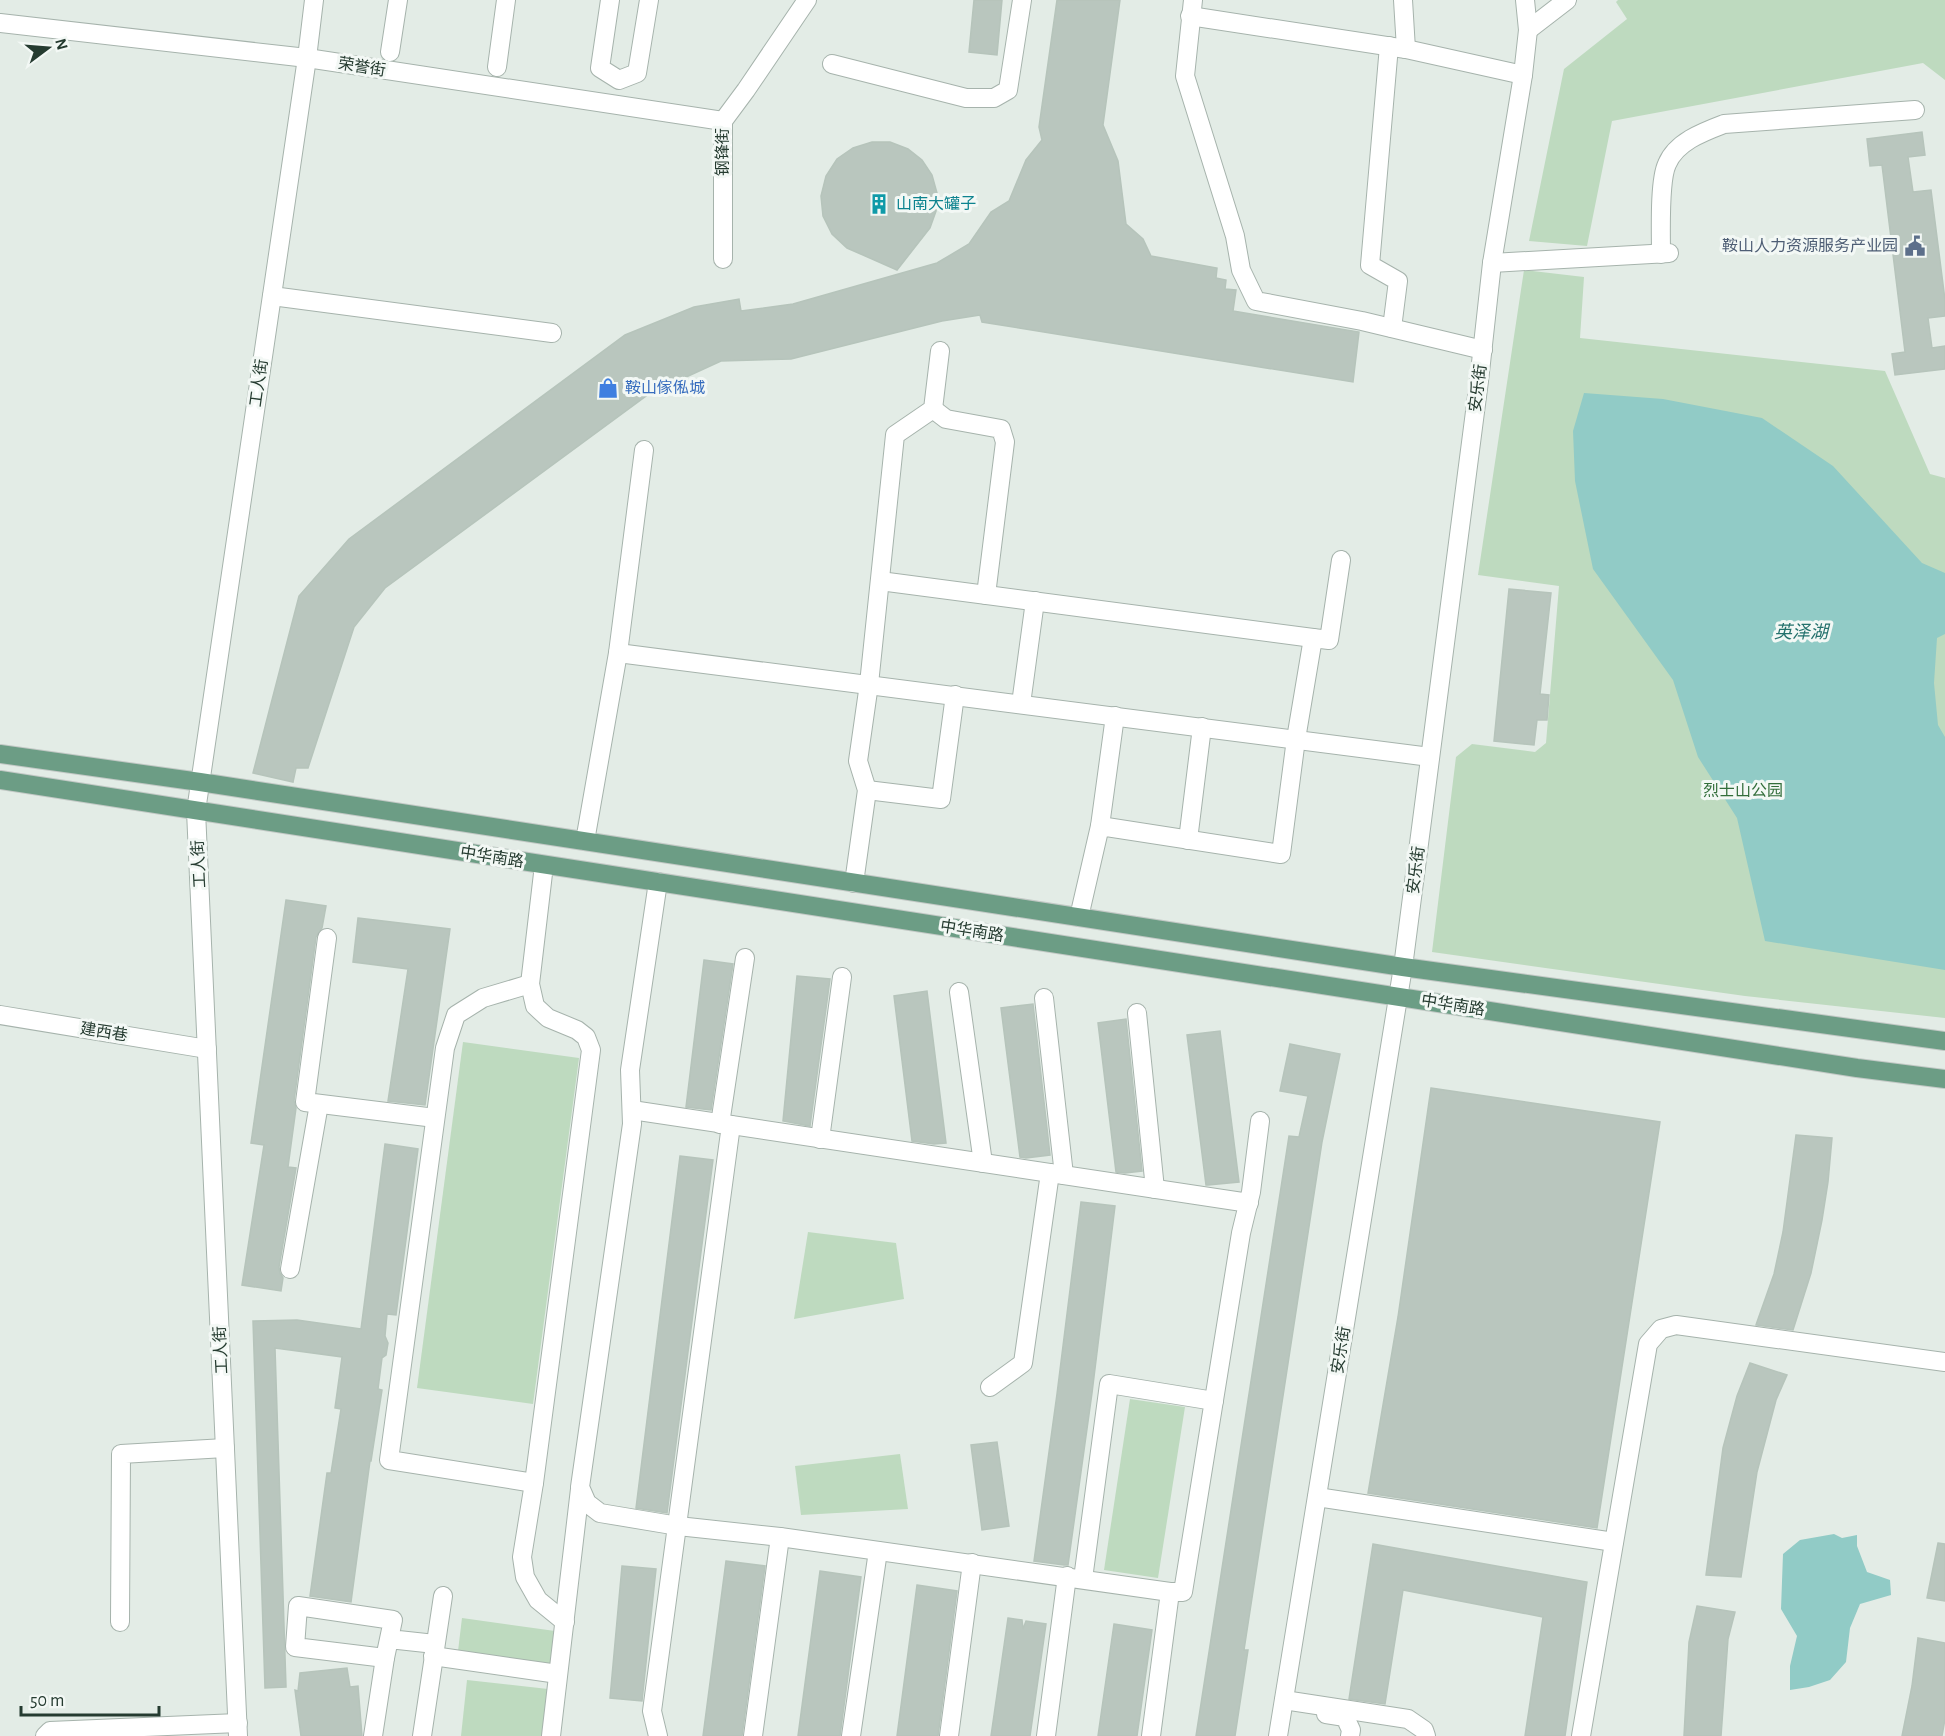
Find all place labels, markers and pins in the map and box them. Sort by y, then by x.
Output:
building icon: 山南大罐子 [867,192,891,216]
place label: 山南大罐子 [896,195,976,212]
public building icon: 鞍山人力资源服务产业园 [1903,234,1927,258]
place label: 鞍山人力资源服务产业园 [1722,237,1898,254]
shop icon: 鞍山傢俬城 [596,376,620,400]
place label: 鞍山傢俬城 [625,379,705,396]

